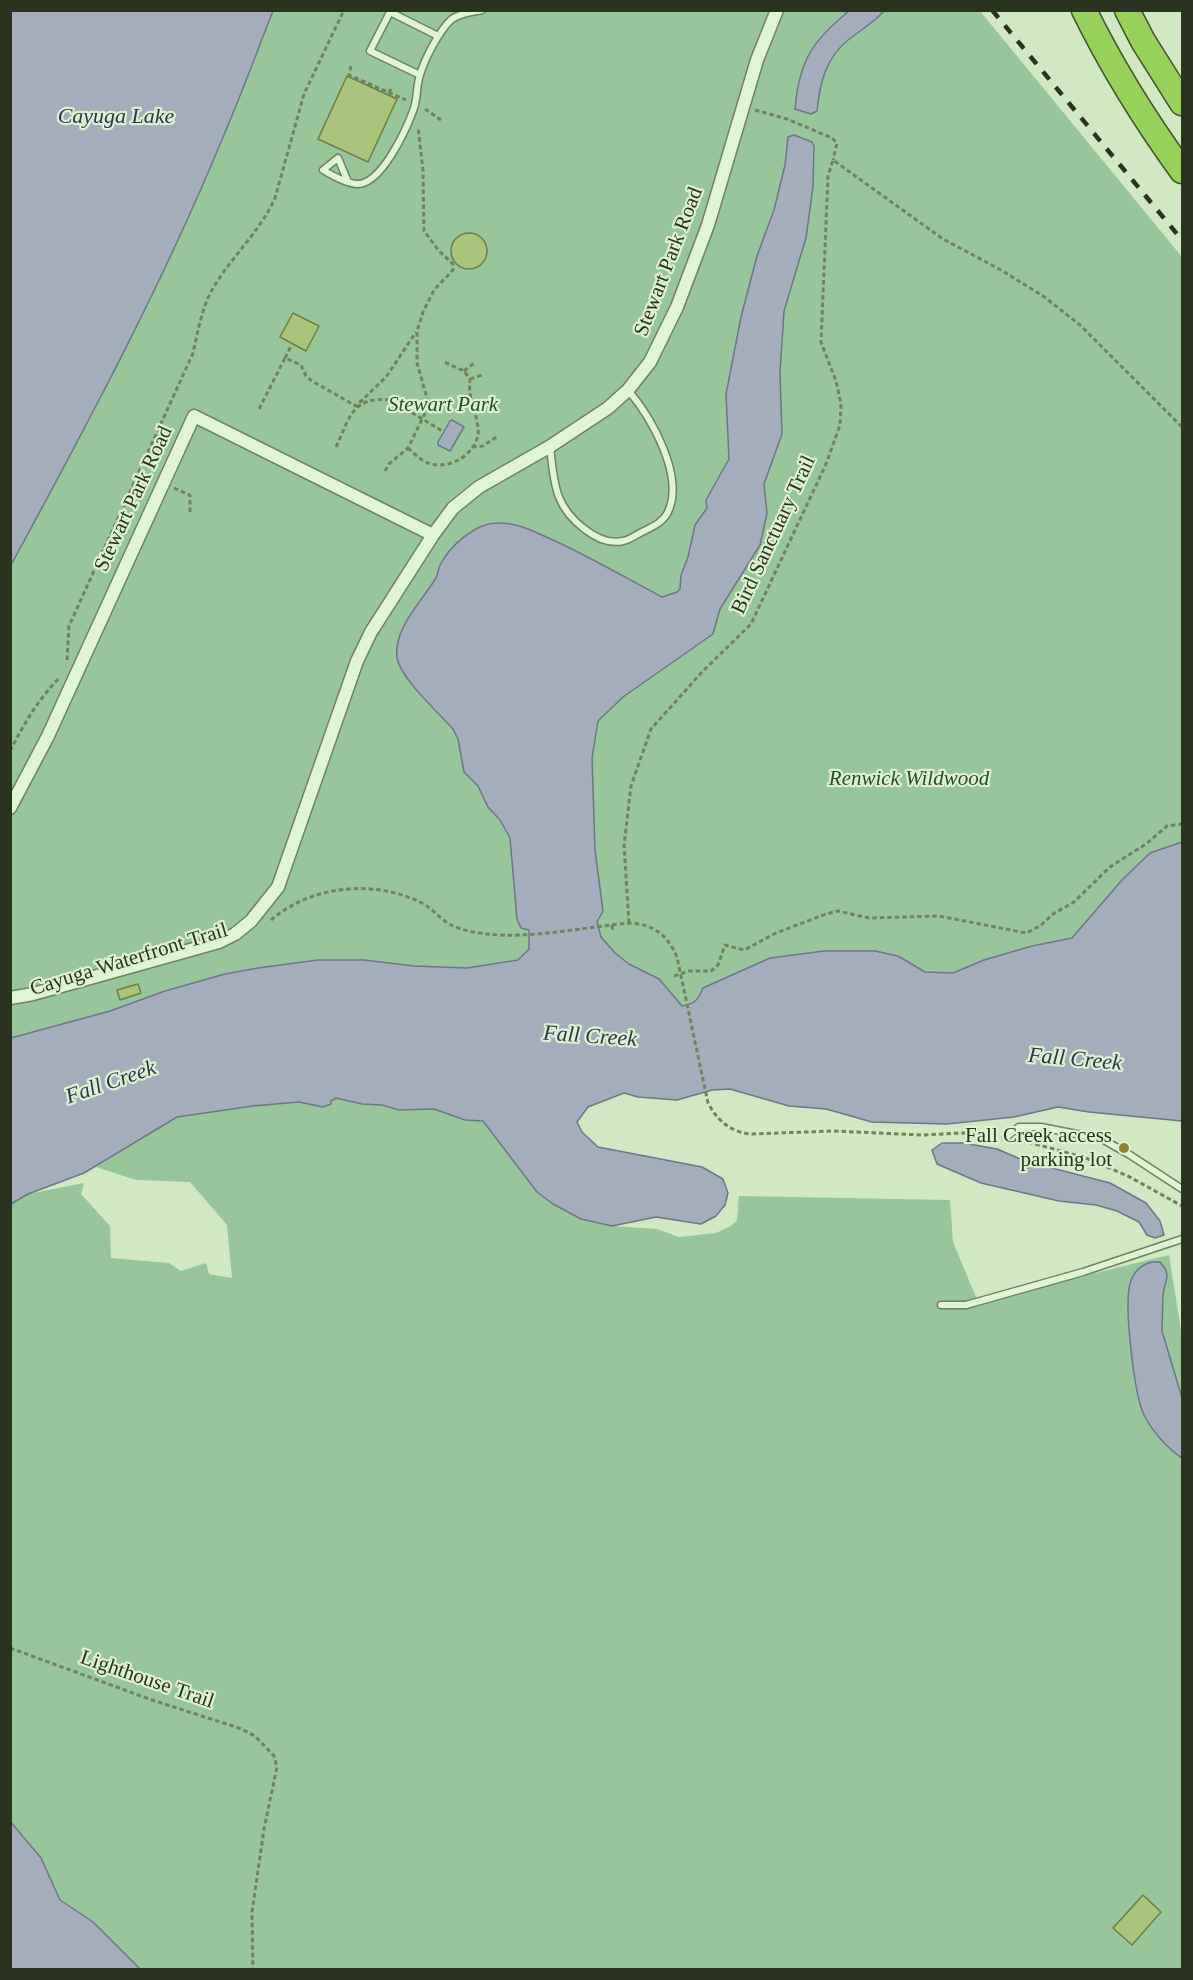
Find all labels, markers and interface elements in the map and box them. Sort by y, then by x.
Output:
water label: Cayuga Lake [58,104,174,130]
street label: Stewart Park Road [629,184,709,340]
park label: Stewart Park [388,392,498,418]
street label: Stewart Park Road [89,422,179,576]
street label: Bird Sanctuary Trail [726,452,822,618]
park label: Renwick Wildwood [829,766,989,792]
street label: Cayuga Waterfront Trail [27,918,231,1002]
water label: Fall Creek [542,1021,638,1053]
water label: Fall Creek [1027,1043,1123,1077]
water label: Fall Creek [62,1055,160,1111]
place label: Fall Creek access parking lot [965,1123,1112,1173]
marker: Fall Creek access parking lot [1117,1141,1131,1155]
street label: Lighthouse Trail [77,1645,217,1715]

